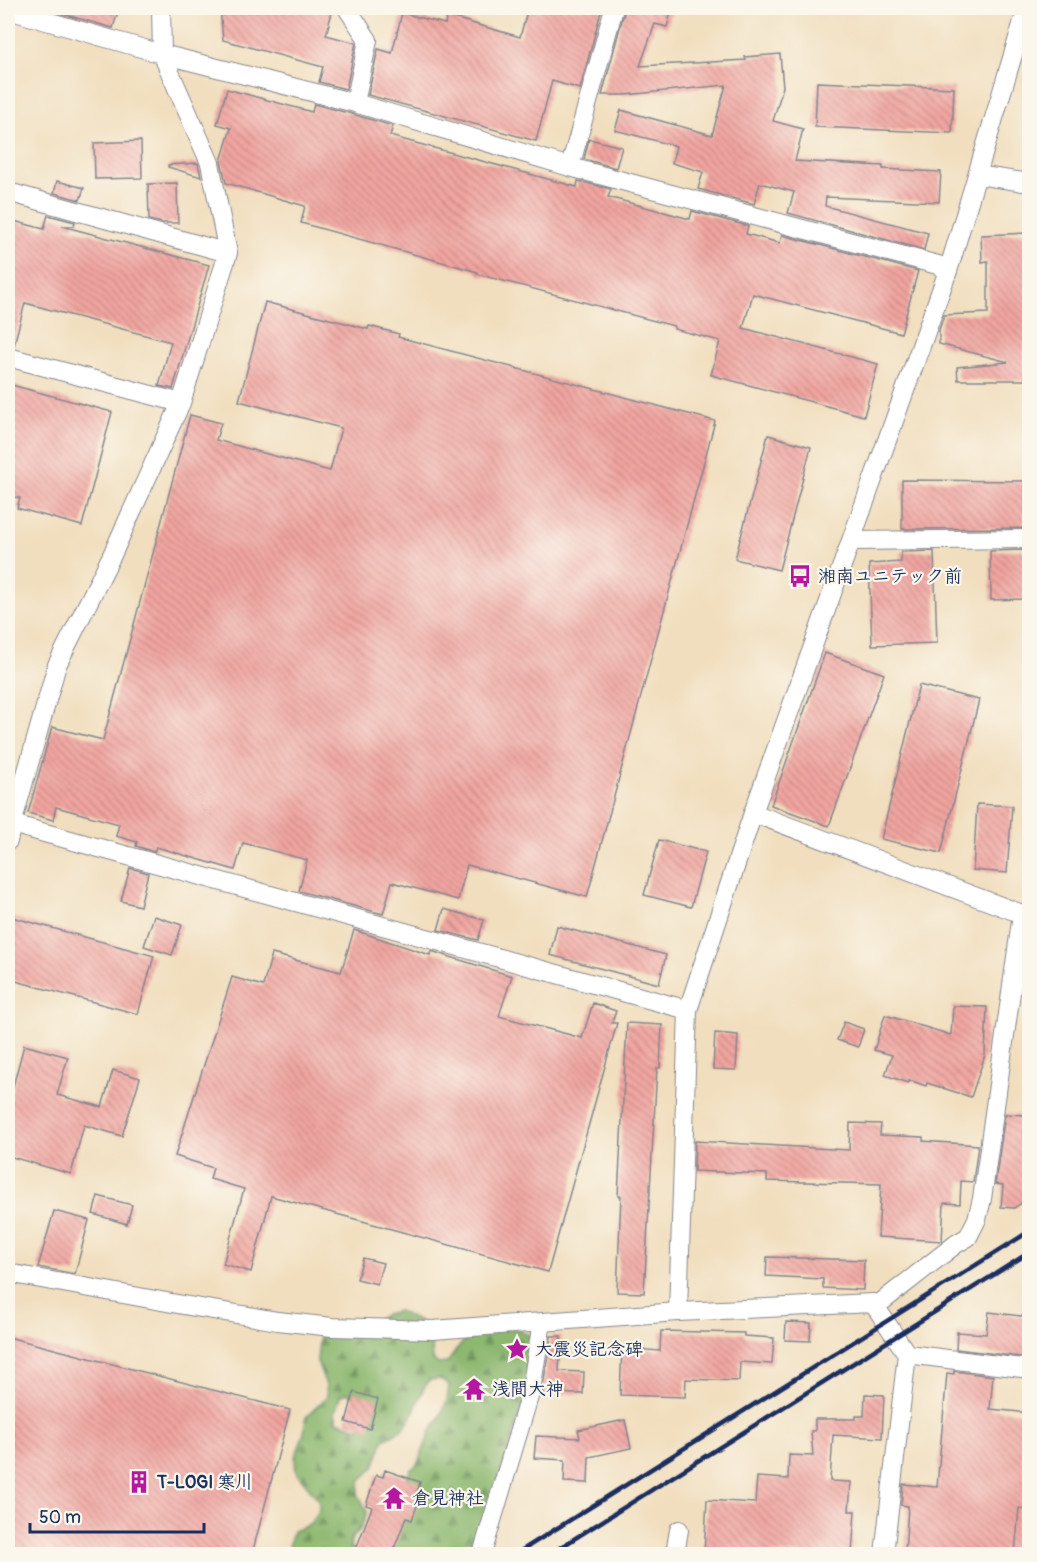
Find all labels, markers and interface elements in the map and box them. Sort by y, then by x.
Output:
bus stop icon: 湘南ユニテック前 [787,563,813,589]
place label: 湘南ユニテック前 [818,565,962,588]
place icon: 大震災記念碑 [504,1336,530,1362]
place label: 大震災記念碑 [535,1338,643,1361]
temple icon: 浅間大神 [461,1376,487,1402]
place label: 浅間大神 [492,1378,564,1401]
building icon: T-LOGI 寒川 [126,1469,152,1495]
place label: T-LOGI 寒川 [156,1471,253,1494]
temple icon: 倉見神社 [381,1485,407,1511]
place label: 倉見神社 [412,1487,484,1510]
scale bar [30,1496,204,1534]
text: 50 m [39,1506,81,1529]

